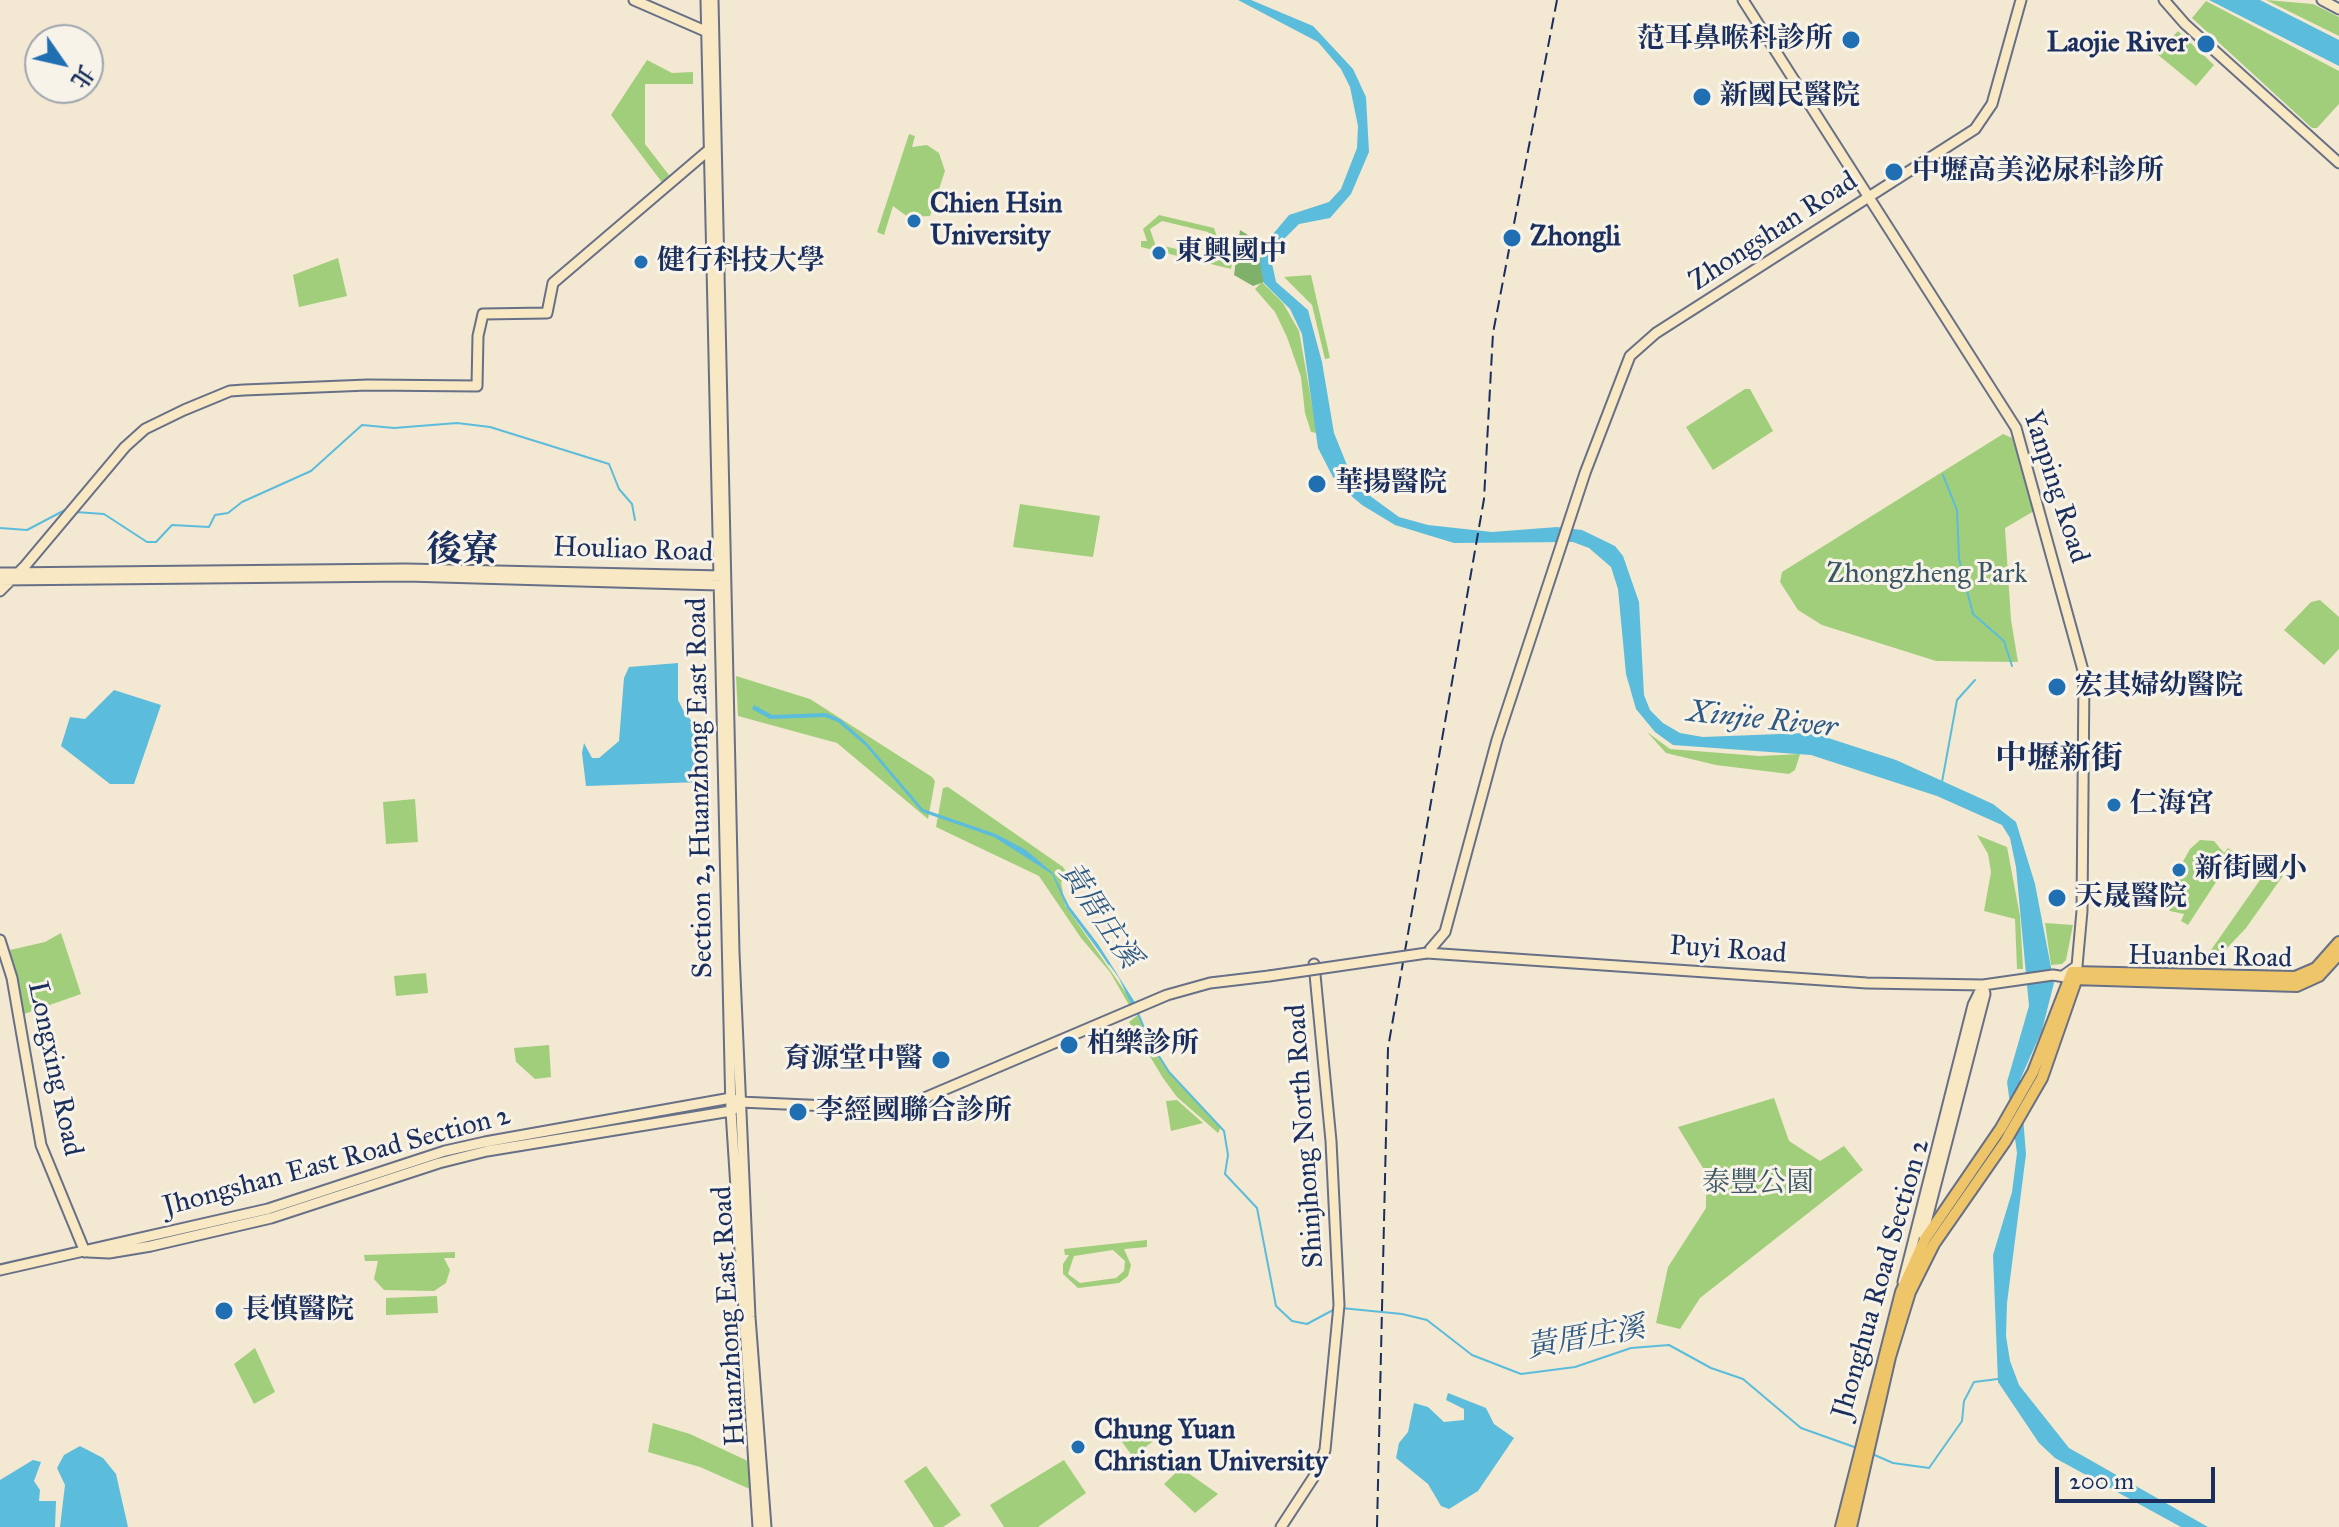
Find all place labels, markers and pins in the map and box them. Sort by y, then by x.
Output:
place label: 范耳鼻喉科診所 [1637,23,1833,57]
place label: Laojie River [2047,27,2188,61]
marker: 范耳鼻喉科診所 [1840,29,1862,51]
marker: Laojie River [2195,33,2217,55]
place label: 新國民醫院 [1720,80,1860,114]
marker: 新國民醫院 [1691,86,1713,108]
place label: 中壢高美泌尿科診所 [1912,155,2164,189]
marker: 中壢高美泌尿科診所 [1883,161,1905,183]
place label: Chien Hsin University [930,188,1062,254]
marker: Chien Hsin University [905,212,923,230]
place label: Zhongli [1530,221,1621,255]
marker: Zhongli [1501,227,1523,249]
place label: 東興國中 [1175,236,1287,270]
marker: 東興國中 [1150,244,1168,262]
place label: 健行科技大學 [657,245,825,279]
marker: 健行科技大學 [632,253,650,271]
place label: 華揚醫院 [1335,467,1447,501]
marker: 華揚醫院 [1306,473,1328,495]
place label: 宏其婦幼醫院 [2075,670,2243,704]
marker: 宏其婦幼醫院 [2046,676,2068,698]
place label: 仁海宮 [2130,788,2214,822]
marker: 仁海宮 [2105,796,2123,814]
place label: 新街國小 [2195,853,2307,887]
marker: 新街國小 [2170,861,2188,879]
place label: 天晟醫院 [2075,881,2187,915]
marker: 天晟醫院 [2046,887,2068,909]
place label: 柏樂診所 [1087,1028,1199,1062]
marker: 柏樂診所 [1058,1034,1080,1056]
place label: 育源堂中醫 [783,1043,923,1077]
marker: 育源堂中醫 [930,1049,952,1071]
place label: 李經國聯合診所 [816,1095,1012,1129]
marker: 李經國聯合診所 [787,1101,809,1123]
place label: 長慎醫院 [242,1294,354,1328]
marker: 長慎醫院 [213,1300,235,1322]
place label: Chung Yuan Christian University [1094,1414,1328,1480]
marker: Chung Yuan Christian University [1069,1438,1087,1456]

